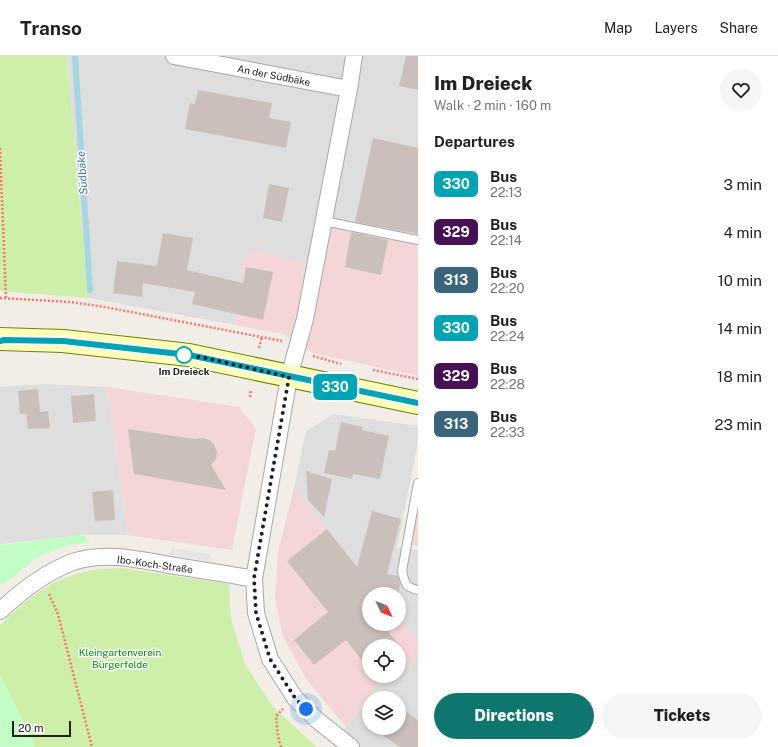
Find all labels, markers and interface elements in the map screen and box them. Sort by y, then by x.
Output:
text: Transo [20,17,82,39]
text: Map [604,20,632,36]
text: Layers [654,20,698,36]
text: Share [720,20,758,36]
street label: An der Südbäke [236,62,312,88]
button: heart [720,69,762,111]
text: Im Dreieck [434,72,532,94]
text: Walk · 2 min · 160 m [434,98,551,113]
text: Departures [434,133,515,150]
water label: Südbäke [74,151,90,195]
text: Bus [490,168,517,185]
text: 330 [442,176,470,192]
text: 3 min [723,176,762,193]
text: 22:13 [490,185,522,200]
text: Bus [490,216,517,233]
text: 329 [442,224,470,240]
text: 4 min [723,224,762,241]
text: 22:14 [490,233,522,248]
text: Bus [490,264,517,281]
text: 313 [444,272,468,288]
text: 10 min [718,272,762,289]
text: 22:20 [490,281,524,296]
text: Bus [490,312,517,329]
text: 330 [442,320,470,336]
text: 14 min [717,320,762,337]
text: 22:24 [490,329,525,344]
marker: Im Dreieck [175,346,193,364]
text: Bus [490,360,517,377]
place label: Im Dreieck [158,365,210,377]
text: 329 [442,368,470,384]
text: 18 min [717,368,762,385]
line badge: 330 [312,374,358,400]
text: 22:28 [490,377,525,392]
text: 330 [321,379,349,395]
text: Bus [490,408,517,425]
text: 313 [444,416,468,432]
text: 23 min [715,416,762,433]
text: 22:33 [490,425,525,440]
street label: Ibo-Koch-Straße [116,553,194,575]
north arrow [362,587,406,631]
map controls [362,587,406,735]
button: locate [362,639,406,683]
park label: Kleingartenverein Bürgerfelde [79,646,161,670]
button: layers [362,691,406,735]
button: Directions [434,693,594,739]
button: Tickets [602,693,762,739]
your location [296,699,316,719]
scale bar [12,719,71,738]
text: 20 m [18,722,43,734]

